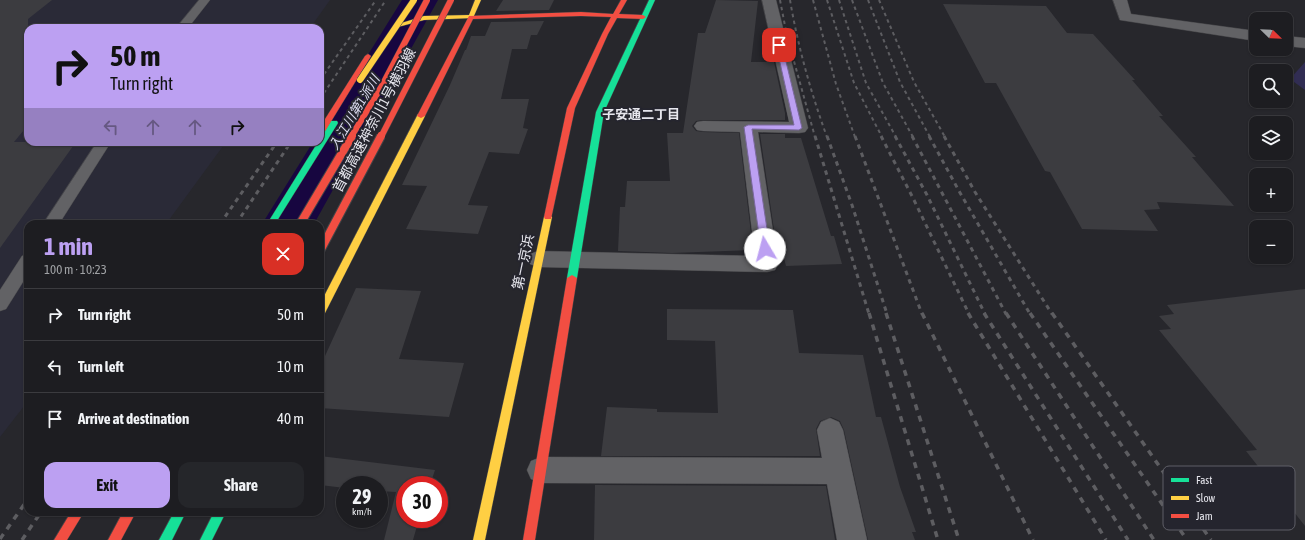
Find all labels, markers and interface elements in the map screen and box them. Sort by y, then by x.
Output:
north arrow [1249,12,1293,56]
map controls [1249,12,1293,264]
pin [762,28,796,62]
icon: arrive [768,34,790,56]
icon: right [44,40,96,92]
text: 50 m [110,40,160,72]
street label: 首都高速神奈川1号横羽線 [329,45,419,195]
button: search [1249,64,1293,108]
water label: 入江川第1派川 [326,71,384,152]
text: Turn right [110,73,173,94]
district label: 子安通二丁目 [602,107,680,122]
icon: left [100,116,122,138]
icon: ahead [142,116,164,138]
icon: ahead [184,116,206,138]
icon: right [226,116,248,138]
button: layers [1249,116,1293,160]
button: + [1249,168,1293,212]
button: − [1249,220,1293,264]
position arrow [744,228,786,270]
text: 1 min [44,233,93,260]
button: close [262,233,304,275]
street label: 第一京浜 [509,233,537,291]
text: 100 m · 10:23 [44,262,107,277]
icon: right [44,304,66,326]
text: Turn right [78,306,131,323]
text: 50 m [277,306,304,323]
icon: left [44,356,66,378]
text: Turn left [78,358,124,375]
text: 10 m [277,358,304,375]
icon: arrive [44,408,66,430]
text: Arrive at destination [78,410,189,427]
text: 40 m [277,410,304,427]
button: Exit [44,462,170,508]
button: Share [178,462,304,508]
legend [1163,466,1295,530]
text: Fast [1196,474,1212,486]
speed limit sign: 30 [396,476,448,528]
text: 29 [353,485,371,508]
text: Slow [1196,492,1215,504]
text: km/h [352,506,372,517]
text: Jam [1196,510,1213,522]

